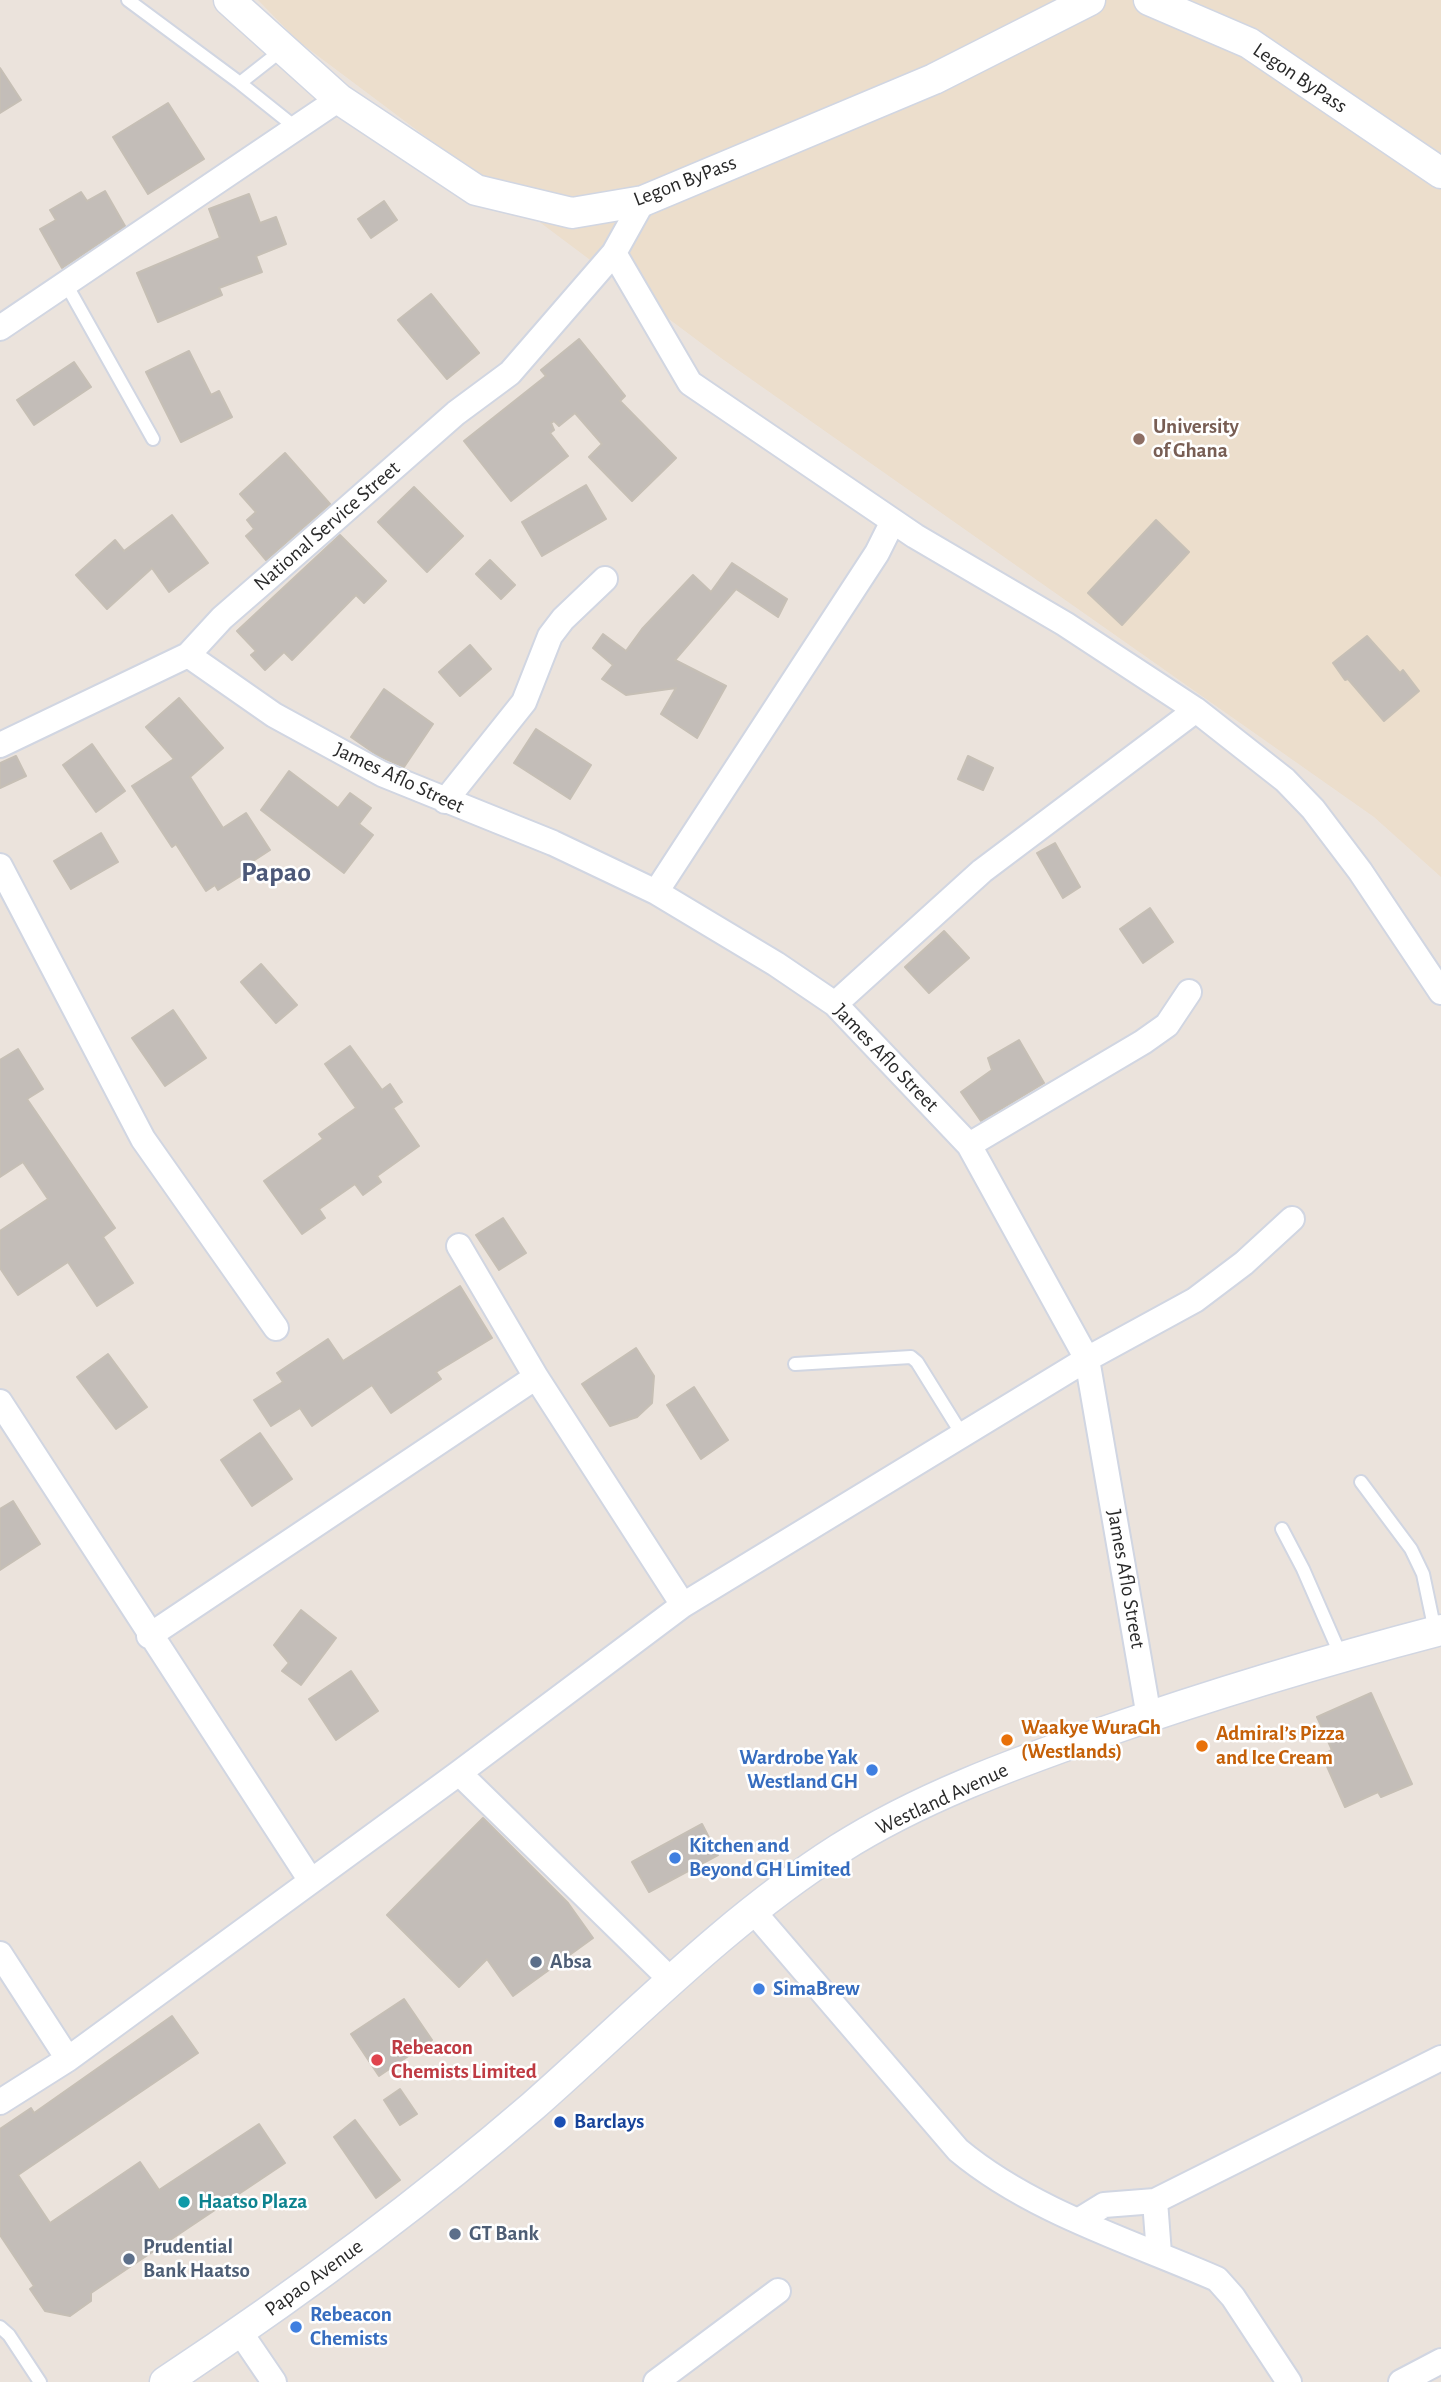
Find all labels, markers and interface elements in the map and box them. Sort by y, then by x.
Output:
street label: Legon ByPass [1248,37,1352,119]
street label: Legon ByPass [630,150,740,212]
place label: University of Ghana [1153,414,1239,464]
marker: University of Ghana [1131,431,1147,447]
street label: National Service Street [249,456,405,596]
street label: James Aflo Street [330,737,468,819]
district label: Papao [241,856,311,890]
street label: James Aflo Street [828,999,944,1117]
street label: James Aflo Street [1101,1508,1151,1650]
place label: Waakye WuraGh (Westlands) [1021,1715,1161,1765]
place label: Admiral’s Pizza and Ice Cream [1216,1721,1345,1771]
marker: Waakye WuraGh (Westlands) [999,1732,1015,1748]
marker: Admiral’s Pizza and Ice Cream [1194,1738,1210,1754]
place label: Wardrobe Yak Westland GH [739,1745,858,1795]
street label: Westland Avenue [872,1757,1012,1841]
marker: Wardrobe Yak Westland GH [864,1762,880,1778]
place label: Kitchen and Beyond GH Limited [689,1833,851,1883]
marker: Kitchen and Beyond GH Limited [667,1850,683,1866]
place label: Absa [550,1949,592,1975]
marker: Absa [528,1954,544,1970]
place label: SimaBrew [773,1976,860,2002]
marker: SimaBrew [751,1981,767,1997]
place label: Rebeacon Chemists Limited [391,2035,537,2085]
marker: Rebeacon Chemists Limited [369,2052,385,2068]
place label: Barclays [574,2109,644,2135]
marker: Barclays [552,2114,568,2130]
place label: Haatso Plaza [198,2189,307,2215]
marker: Haatso Plaza [176,2194,192,2210]
place label: GT Bank [469,2221,539,2247]
marker: GT Bank [447,2226,463,2242]
place label: Prudential Bank Haatso [143,2234,250,2284]
street label: Papao Avenue [260,2234,368,2322]
marker: Prudential Bank Haatso [121,2251,137,2267]
place label: Rebeacon Chemists [310,2302,392,2352]
marker: Rebeacon Chemists [288,2319,304,2335]

